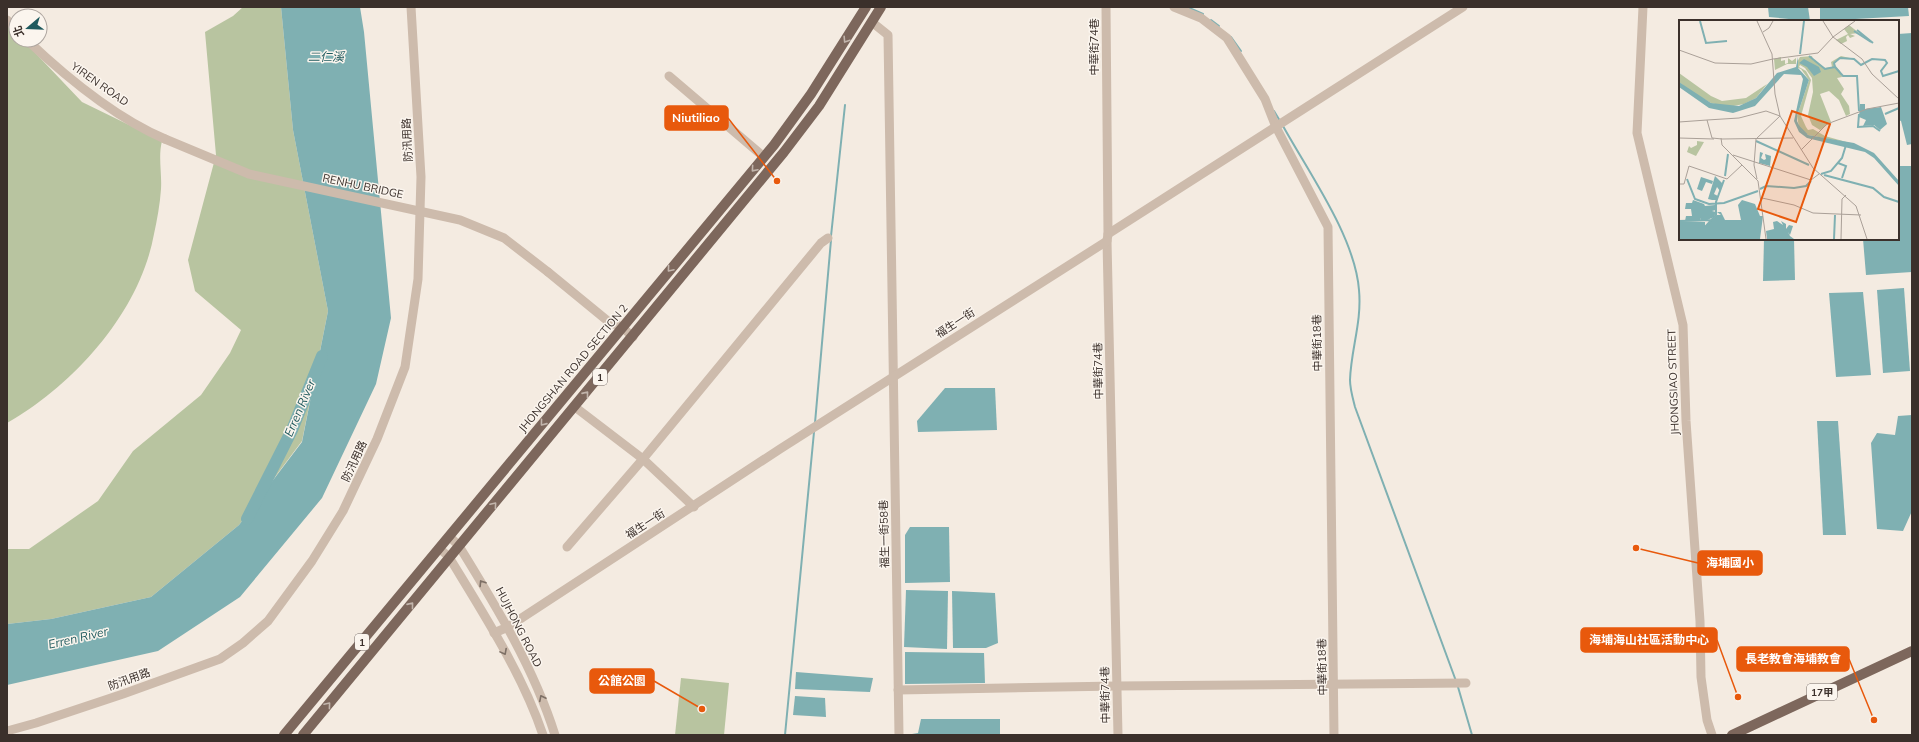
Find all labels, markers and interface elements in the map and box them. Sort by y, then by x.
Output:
north arrow [8,8,48,48]
street label: 中華街74巷 [1087,18,1101,76]
inset map [1679,20,1899,240]
text: 北 [10,24,27,39]
one-way arrow [843,36,850,43]
water label: 二仁溪 [308,49,346,64]
street label: YIREN ROAD [68,58,131,109]
callout: Niutiliao [665,106,728,130]
text: Niutiliao [672,110,720,125]
street label: 防汛用路 [399,118,415,162]
one-way arrow [751,164,758,172]
street label: RENHU BRIDGE [321,171,405,201]
one-way arrow [668,264,675,271]
street label: JHONGSHAN ROAD SECTION 2 [515,301,631,435]
street label: 福生一街 [933,305,977,341]
street label: 中華街18巷 [1310,314,1324,372]
street label: JHONGSIAO STREET [1664,328,1682,435]
street label: 中華街74巷 [1091,342,1105,400]
road number: 1 [593,369,607,385]
water label: Erren River [281,376,319,439]
one-way arrow [581,391,588,399]
one-way arrow [541,418,548,425]
street label: 防汛用路 [338,438,370,484]
street label: 福生一街58巷 [876,500,892,568]
one-way arrow [489,502,496,509]
street label: 福生一街 [623,506,667,542]
callout: 海埔國小 [1698,551,1762,575]
text: 海埔國小 [1706,555,1754,570]
one-way arrow [479,580,487,587]
street label: HUJHONG ROAD [493,585,545,669]
one-way arrow [406,602,413,609]
water label: Erren River [47,623,110,652]
callout: 海埔海山社區活動中心 [1581,628,1717,652]
text: 海埔海山社區活動中心 [1589,632,1709,647]
road number: 1 [355,634,369,650]
street label: 中華街18巷 [1315,638,1329,696]
callout: 長老教會海埔教會 [1737,647,1849,671]
one-way arrow [499,648,507,655]
text: 長老教會海埔教會 [1745,651,1841,666]
street label: 防汛用路 [106,665,152,693]
street label: 中華街74巷 [1098,666,1112,724]
callout: 公館公園 [590,669,654,693]
text: 公館公園 [598,673,646,688]
road number: 17甲 [1807,684,1837,700]
one-way arrow [539,695,546,703]
one-way arrow [323,702,330,710]

